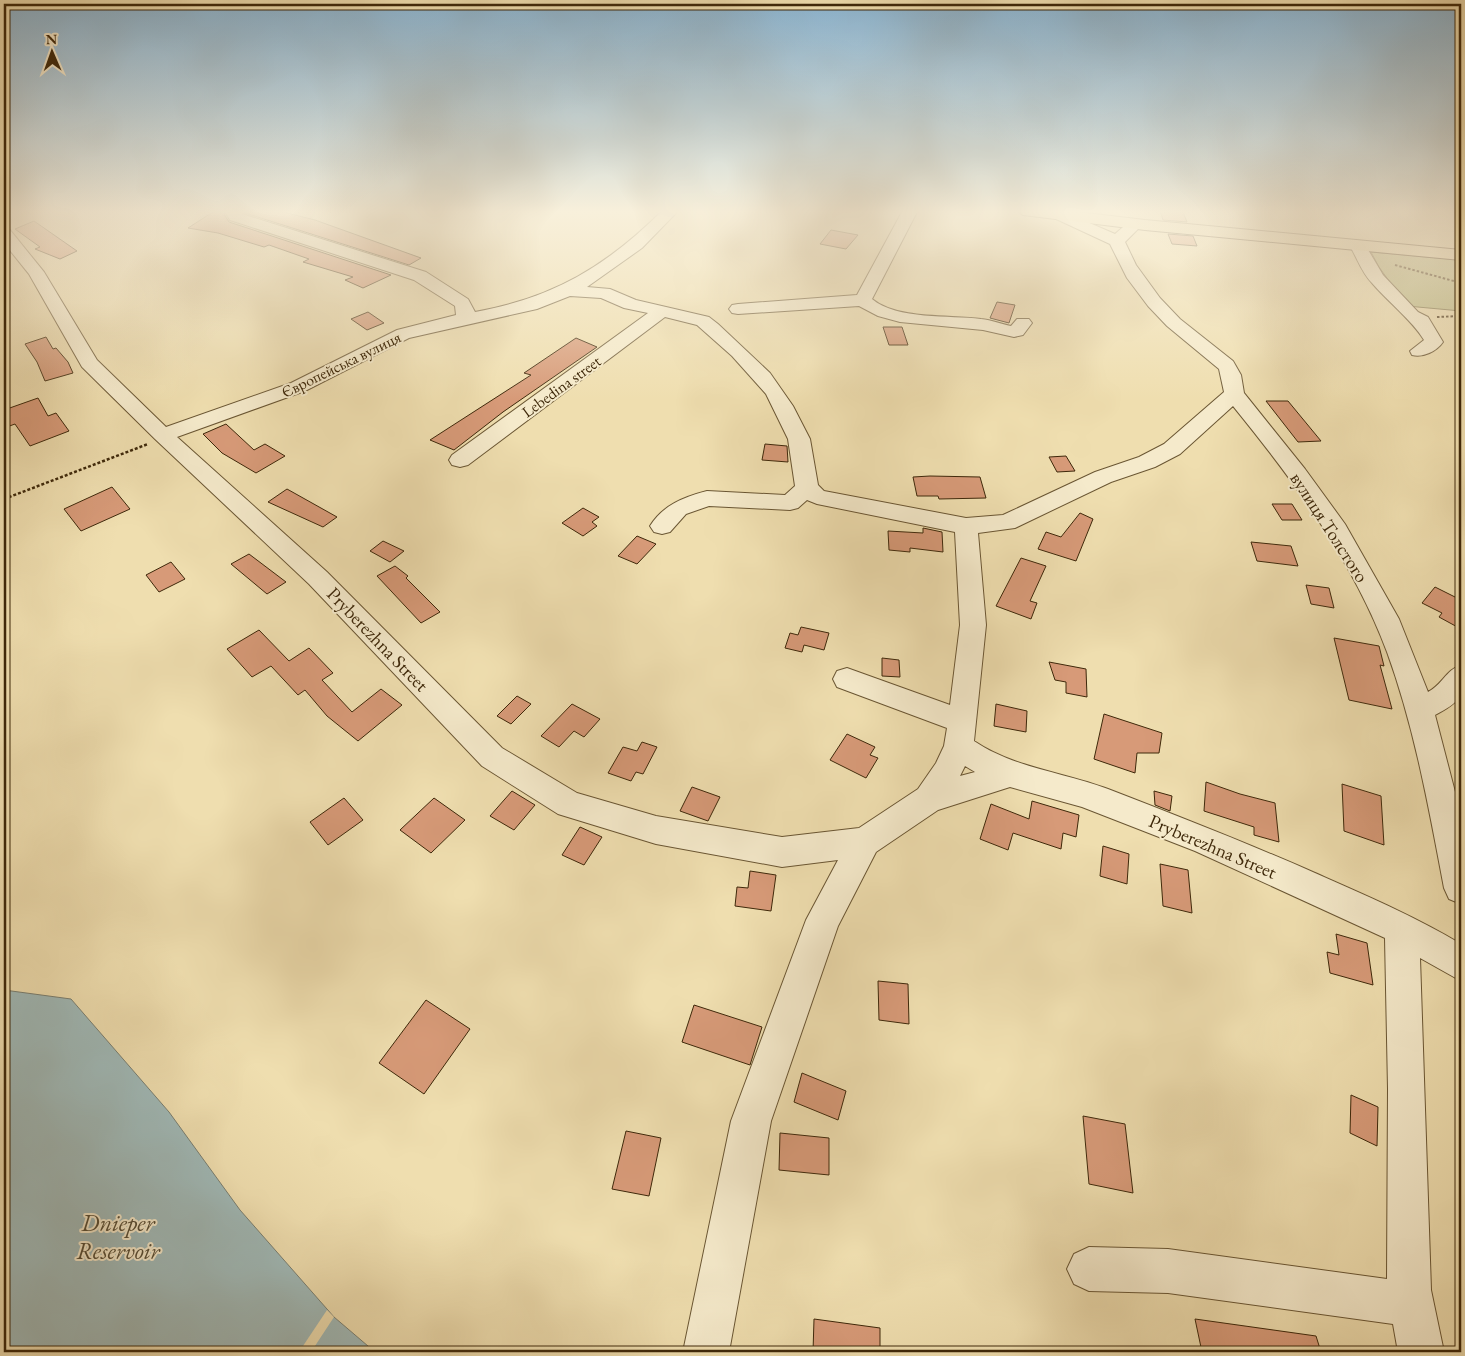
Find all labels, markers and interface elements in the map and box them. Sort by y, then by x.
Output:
north arrow [28,28,78,78]
text: N [46,30,58,48]
street label: Європейська вулиця [278,326,404,402]
street label: Lebedina street [518,351,605,422]
street label: вулиця Толстого [1285,467,1375,587]
street label: Pryberezhna Street [321,582,434,697]
street label: Pryberezhna Street [1145,808,1280,885]
water label: Dnieper Reservoir [76,1207,162,1266]

